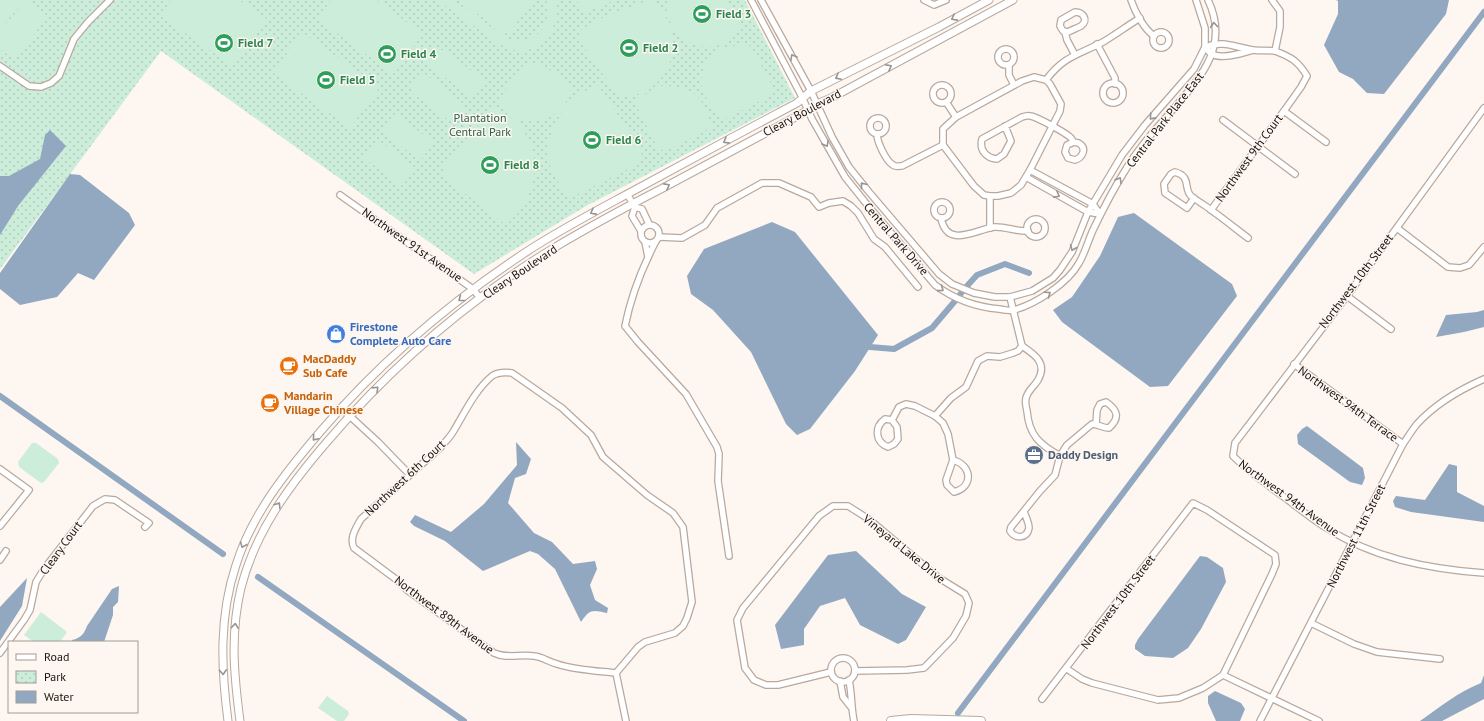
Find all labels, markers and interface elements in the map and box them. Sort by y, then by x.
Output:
sports icon: Field 3 [691,3,713,25]
place label: Field 3 [716,6,751,21]
one-way arrow [951,14,959,21]
one-way arrow [1210,22,1219,28]
sports icon: Field 7 [213,32,235,54]
place label: Field 7 [238,35,273,50]
sports icon: Field 2 [618,37,640,59]
place label: Field 2 [643,40,678,55]
sports icon: Field 4 [376,43,398,65]
place label: Field 4 [401,46,436,61]
one-way arrow [790,54,797,61]
one-way arrow [885,64,892,72]
sports icon: Field 5 [315,69,337,91]
street label: Central Park Place East [1123,69,1207,170]
place label: Field 5 [340,72,375,87]
one-way arrow [835,72,843,80]
street label: Cleary Boulevard [760,86,843,139]
park label: Plantation Central Park [449,110,511,139]
street label: Northwest 9th Court [1212,111,1285,205]
one-way arrow [1149,112,1157,120]
sports icon: Field 6 [581,129,603,151]
place label: Field 6 [606,132,641,147]
one-way arrow [722,136,730,144]
one-way arrow [821,140,829,147]
sports icon: Field 8 [479,154,501,176]
place label: Field 8 [504,157,539,172]
one-way arrow [1115,176,1122,184]
one-way arrow [663,183,670,190]
one-way arrow [861,183,868,190]
one-way arrow [1053,190,1060,198]
street label: Central Park Drive [861,199,932,278]
street label: Northwest 91st Avenue [359,204,465,285]
one-way arrow [590,208,597,215]
street label: Northwest 10th Street [1315,231,1396,331]
street label: Cleary Boulevard [480,241,560,302]
one-way arrow [1070,243,1078,251]
one-way arrow [937,284,944,291]
one-way arrow [1044,291,1051,299]
one-way arrow [458,294,465,301]
place label: Firestone Complete Auto Care [350,319,451,348]
shop icon: Firestone Complete Auto Care [325,323,347,345]
place label: MacDaddy Sub Cafe [303,351,356,380]
cafe icon: MacDaddy Sub Cafe [278,355,300,377]
street label: Northwest 94th Terrace [1295,362,1401,445]
one-way arrow [371,386,379,393]
place label: Mandarin Village Chinese [283,388,363,417]
cafe icon: Mandarin Village Chinese [259,392,281,414]
one-way arrow [313,433,320,440]
street label: Northwest 6th Court [361,436,448,519]
office icon: Daddy Design [1023,444,1045,466]
place label: Daddy Design [1048,447,1118,462]
street label: Northwest 94th Avenue [1236,456,1343,539]
street label: Northwest 11th Street [1323,481,1388,590]
one-way arrow [273,502,281,509]
street label: Vineyard Lake Drive [859,510,948,586]
street label: Cleary Court [36,518,85,577]
one-way arrow [240,542,248,549]
street label: Northwest 10th Street [1077,552,1158,652]
street label: Northwest 89th Avenue [392,572,497,657]
one-way arrow [230,623,239,629]
legend [8,641,138,713]
text: Road [44,649,69,664]
text: Park [44,669,66,684]
one-way arrow [218,669,227,675]
text: Water [44,689,74,704]

